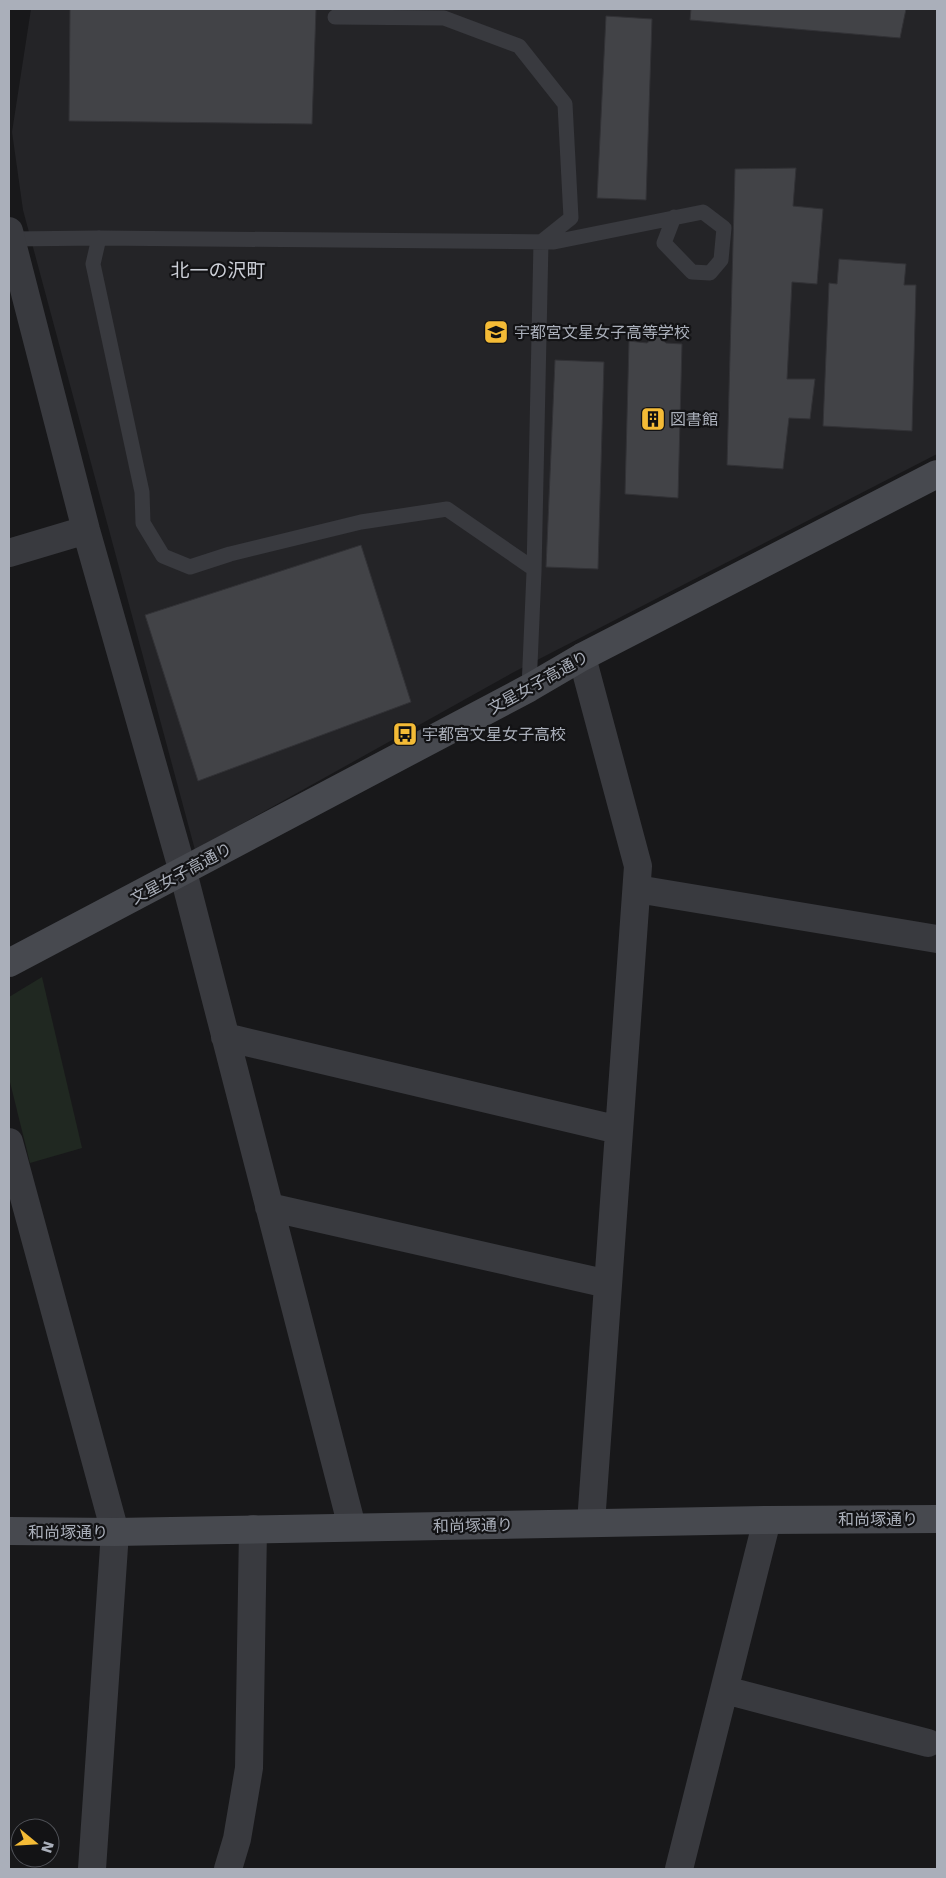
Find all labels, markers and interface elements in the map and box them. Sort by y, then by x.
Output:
district label: 北一の沢町 [170,259,266,281]
school or university icon: 宇都宮文星女子高等学校 [483,319,509,345]
place label: 宇都宮文星女子高等学校 [514,323,690,342]
building icon: 図書館 [640,406,666,432]
place label: 図書館 [670,410,718,429]
street label: 文星女子高通り [485,647,592,718]
bus stop icon: 宇都宮文星女子高校 [392,721,418,747]
place label: 宇都宮文星女子高校 [422,725,566,744]
street label: 文星女子高通り [127,839,235,908]
street label: 和尚塚通り [838,1510,918,1529]
street label: 和尚塚通り [433,1515,513,1536]
street label: 和尚塚通り [28,1523,108,1542]
north arrow [10,1818,60,1868]
text: N [38,1839,57,1855]

